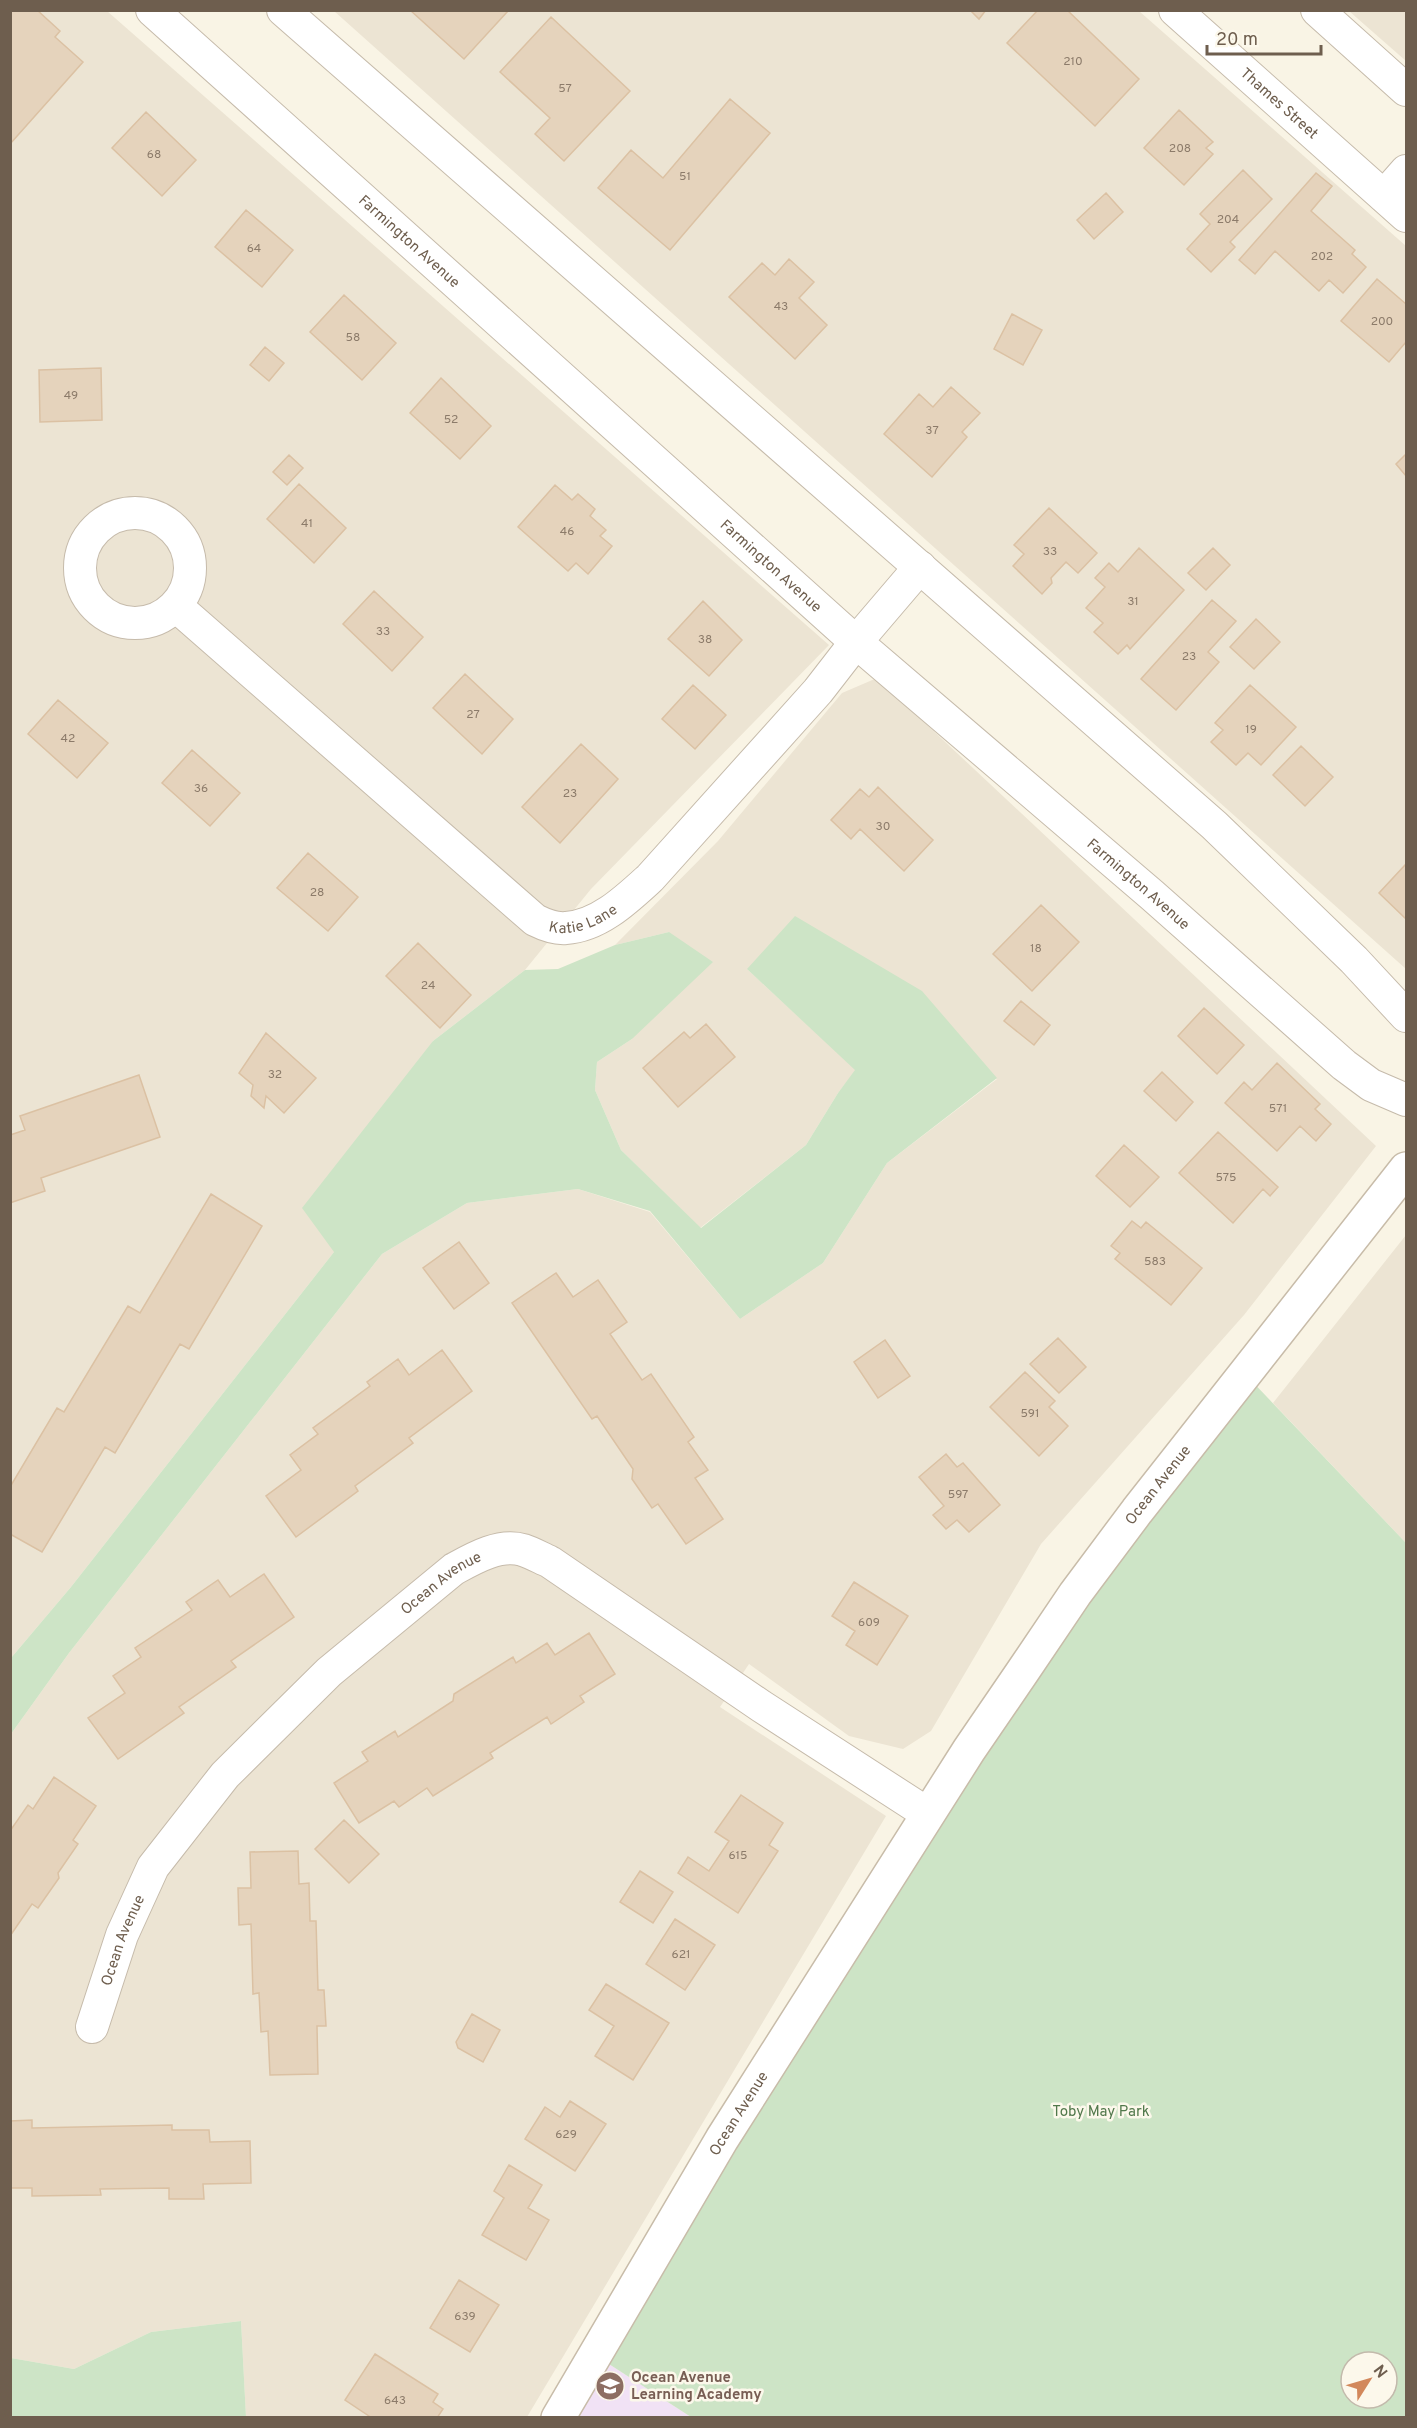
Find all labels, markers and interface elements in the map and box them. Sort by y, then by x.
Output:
scale bar [1207,18,1321,56]
text: 20 m [1216,29,1258,52]
house number: 210 [1063,54,1083,70]
street label: Thames Street [1236,65,1321,144]
house number: 57 [558,81,572,97]
house number: 208 [1169,141,1191,157]
house number: 68 [147,147,161,163]
house number: 51 [679,169,691,185]
street label: Farmington Avenue [354,192,463,293]
house number: 204 [1217,212,1239,228]
house number: 64 [247,241,261,257]
house number: 202 [1311,249,1333,265]
house number: 43 [774,299,788,315]
house number: 200 [1371,314,1393,330]
house number: 58 [346,330,360,346]
house number: 49 [64,388,78,404]
house number: 52 [444,412,458,428]
house number: 37 [925,423,939,439]
house number: 41 [301,516,313,532]
street label: Farmington Avenue [715,516,825,617]
house number: 46 [560,524,574,540]
house number: 33 [1043,544,1057,560]
house number: 31 [1127,594,1139,610]
house number: 33 [376,624,390,640]
house number: 38 [698,632,712,648]
house number: 23 [1182,649,1196,665]
house number: 27 [466,707,480,723]
house number: 19 [1245,722,1257,738]
house number: 42 [61,731,75,747]
house number: 36 [194,781,208,797]
house number: 23 [563,786,577,802]
house number: 30 [876,819,890,835]
street label: Farmington Avenue [1082,835,1193,935]
house number: 28 [310,885,324,901]
street label: Katie Lane [547,901,622,939]
house number: 18 [1030,941,1042,957]
house number: 24 [421,978,435,994]
house number: 32 [268,1067,282,1083]
house number: 571 [1269,1101,1287,1117]
house number: 575 [1215,1170,1237,1186]
house number: 583 [1144,1254,1166,1270]
house number: 591 [1021,1406,1039,1422]
street label: Ocean Avenue [1122,1442,1196,1529]
house number: 597 [948,1487,968,1503]
street label: Ocean Avenue [397,1548,485,1620]
house number: 609 [858,1615,880,1631]
house number: 615 [728,1848,748,1864]
street label: Ocean Avenue [98,1892,150,1989]
house number: 621 [672,1947,690,1963]
street label: Ocean Avenue [706,2069,773,2160]
park label: Toby May Park [1052,2103,1150,2122]
house number: 629 [555,2127,577,2143]
house number: 639 [454,2309,476,2325]
north arrow [1339,2350,1399,2410]
text: N [1368,2362,1391,2383]
place label: Ocean Avenue Learning Academy [631,2369,762,2405]
school or university icon: Ocean Avenue Learning Academy [594,2370,626,2402]
house number: 643 [384,2393,406,2409]

